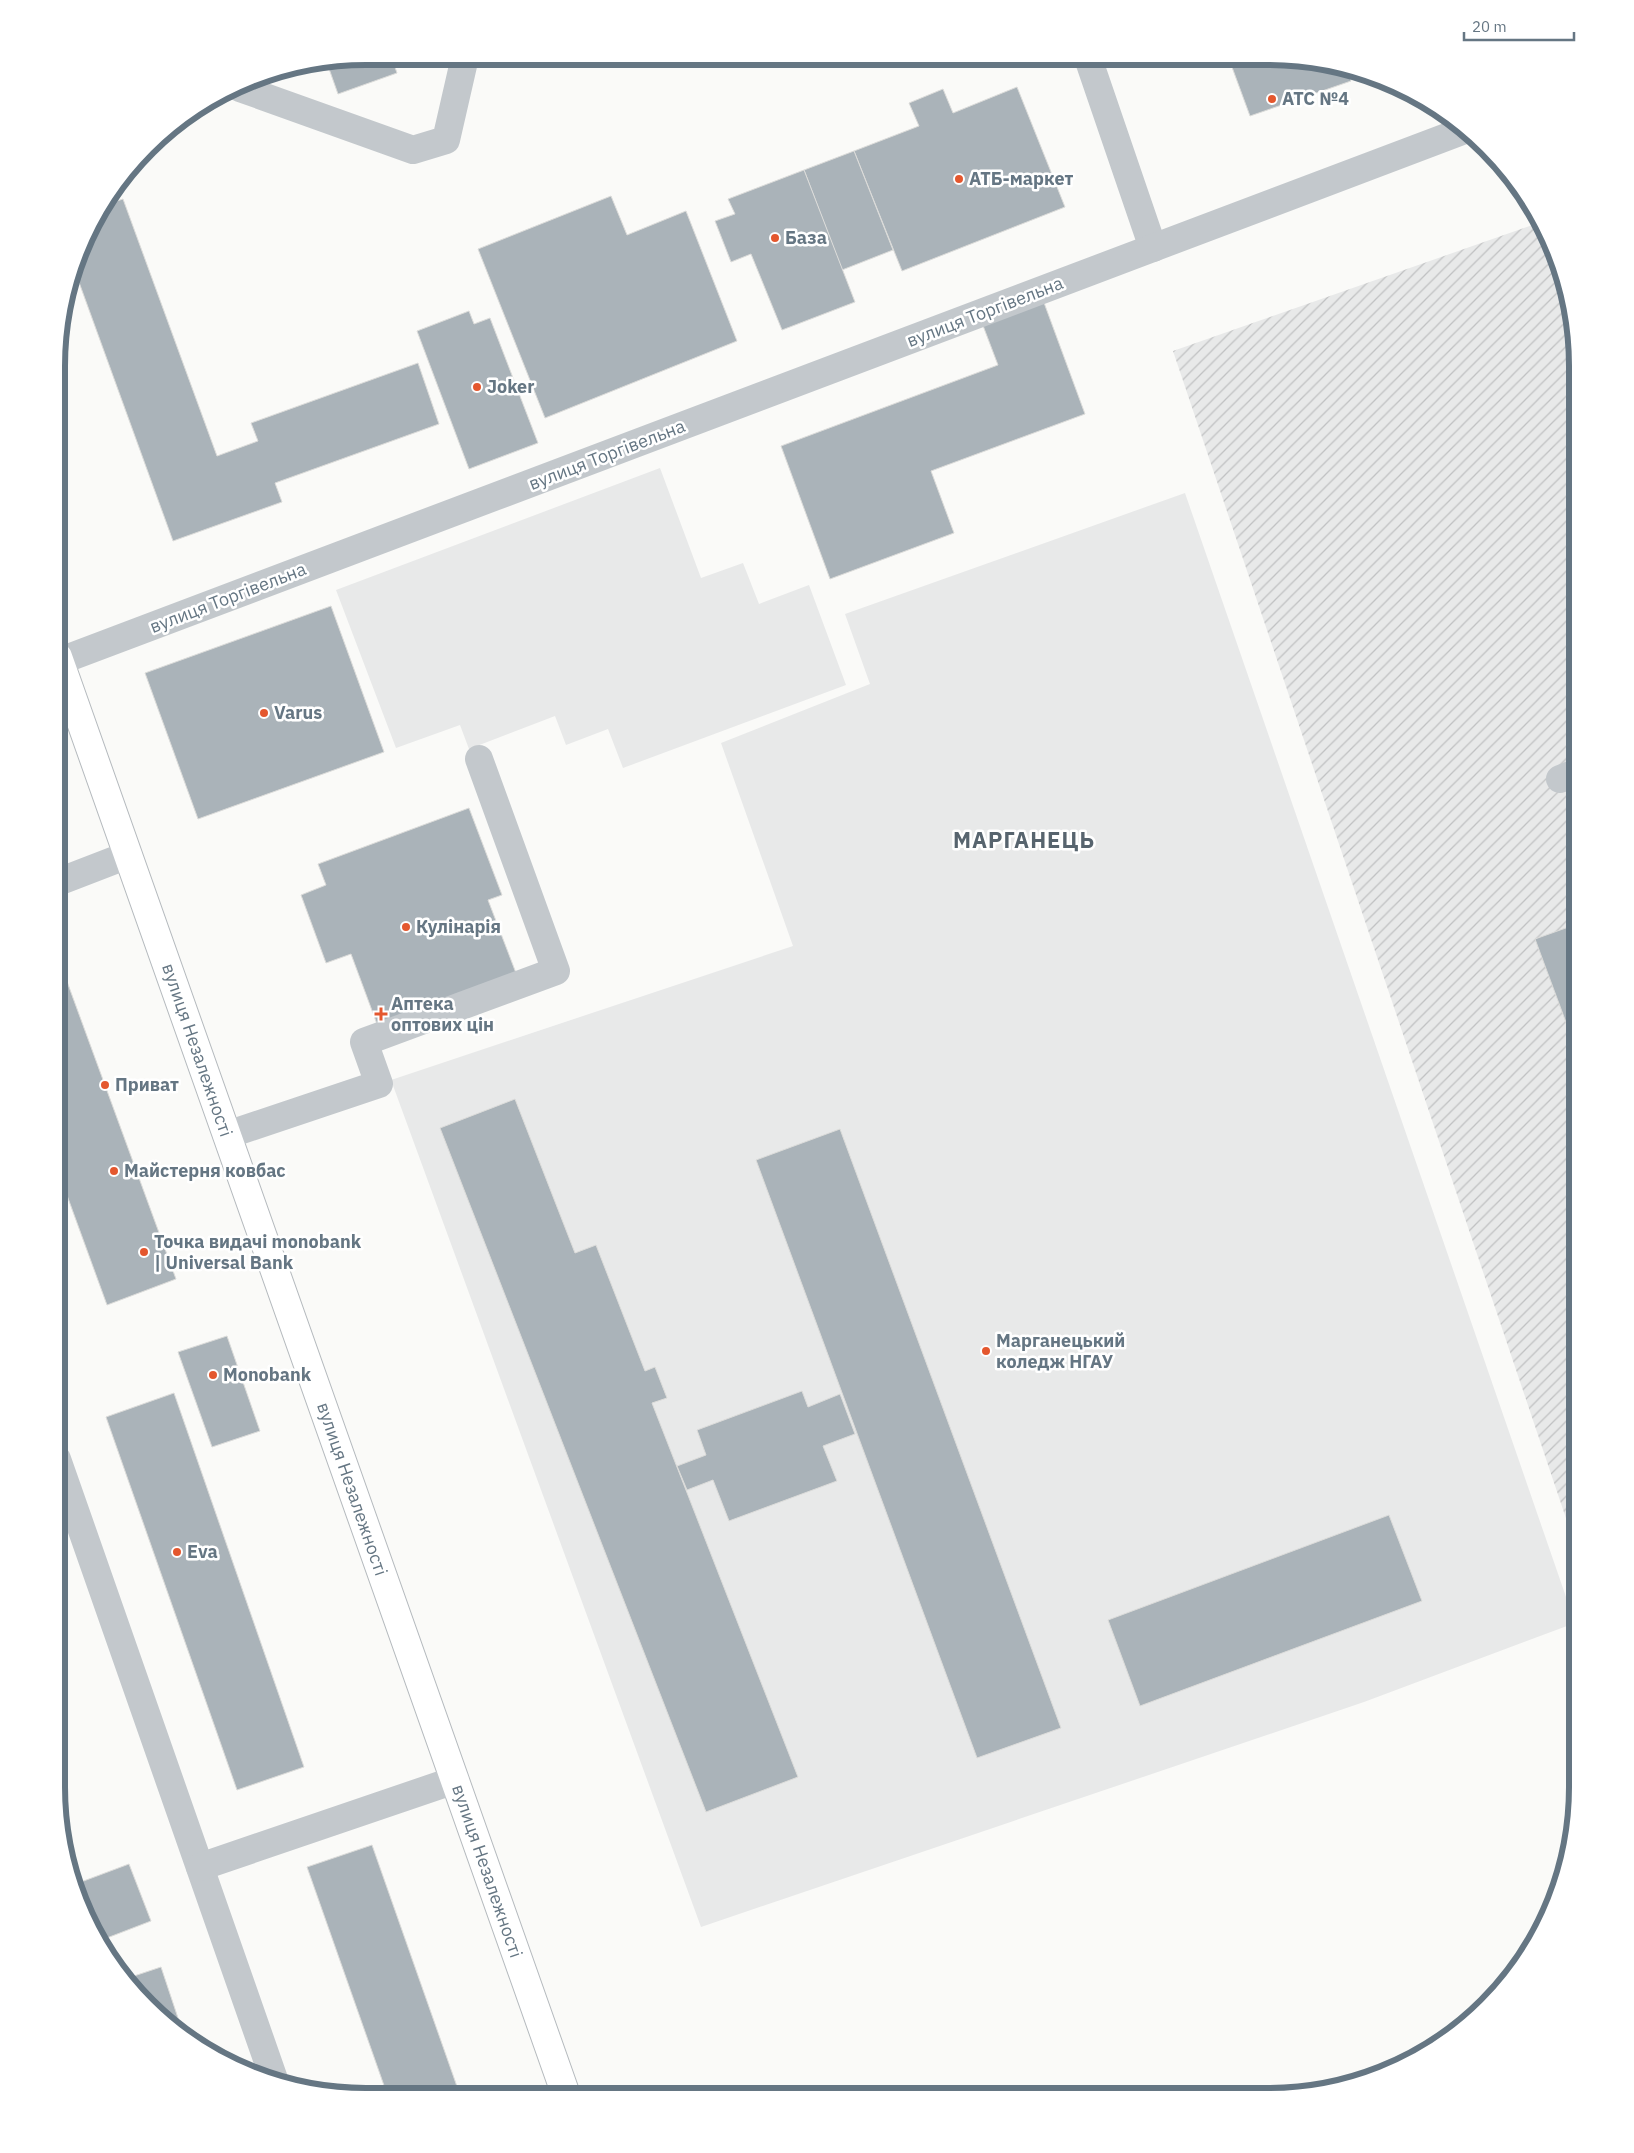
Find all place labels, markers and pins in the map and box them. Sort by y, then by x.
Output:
place label: АТС №4 [1282,87,1349,110]
marker: АТС №4 [1266,93,1278,105]
place label: АТБ-маркет [969,167,1073,190]
marker: АТБ-маркет [953,173,965,185]
place label: База [785,226,827,249]
marker: База [769,232,781,244]
place label: Joker [487,375,535,398]
marker: Joker [471,381,483,393]
place label: Varus [274,701,322,724]
marker: Varus [258,707,270,719]
place label: Кулінарія [416,915,501,938]
marker: Кулінарія [400,921,412,933]
place label: Аптека оптових цін [391,992,494,1036]
marker: Аптека оптових цін [375,1008,387,1020]
place label: Приват [115,1073,179,1096]
marker: Приват [99,1079,111,1091]
place label: Майстерня ковбас [124,1159,286,1182]
marker: Майстерня ковбас [108,1165,120,1177]
place label: Точка видачі monobank | Universal Bank [154,1230,362,1274]
marker: Точка видачі monobank | Universal Bank [138,1246,150,1258]
place label: Марганецький коледж НГАУ [996,1329,1125,1373]
marker: Марганецький коледж НГАУ [980,1345,992,1357]
place label: Monobank [223,1363,312,1386]
marker: Monobank [207,1369,219,1381]
place label: Eva [187,1540,218,1563]
marker: Eva [171,1546,183,1558]

